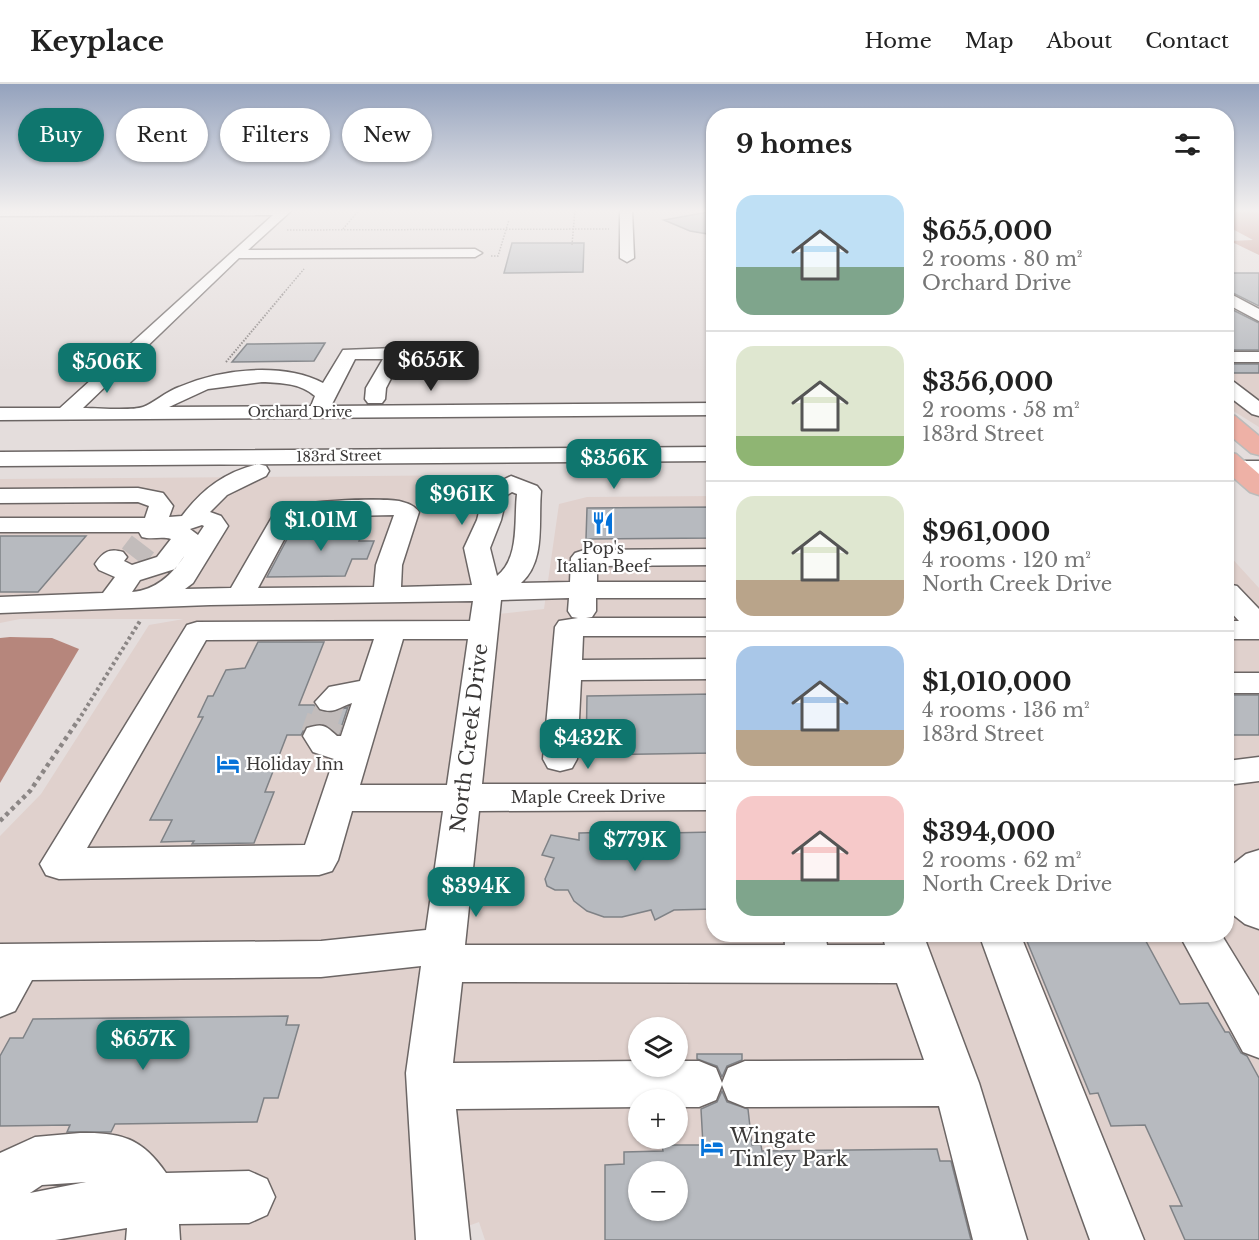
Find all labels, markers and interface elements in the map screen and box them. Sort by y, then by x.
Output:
text: Keyplace [30,24,164,59]
text: Home [865,28,932,54]
text: Map [965,28,1013,54]
text: About [1046,28,1112,54]
text: Contact [1145,28,1229,54]
chip: Buy [18,108,104,162]
chip: Rent [116,108,208,162]
chip: Filters [220,108,330,162]
chip: New [342,108,432,162]
text: 9 homes [736,128,852,160]
icon: filters [1171,128,1204,161]
text: $655,000 [922,215,1052,247]
icon: home [784,219,856,291]
text: 2 rooms · 80 m² [922,247,1083,271]
text: Orchard Drive [922,271,1072,295]
pin: $655K [389,341,473,392]
pin: $506K [65,343,149,394]
text: $655K [398,348,464,372]
text: $506K [72,350,142,374]
text: $356,000 [922,366,1053,398]
icon: home [784,370,856,442]
text: 2 rooms · 58 m² [922,398,1080,422]
street label: Orchard Drive [248,403,352,421]
text: 183rd Street [922,422,1044,446]
pin: $356K [572,439,656,490]
street label: 183rd Street [296,446,383,466]
text: $356K [580,446,648,470]
pin: $961K [420,475,504,526]
text: $961K [430,482,495,506]
pin: $1.01M [272,501,370,552]
text: $1.01M [284,508,358,532]
restaurant icon: Pop's Italian Beef [590,510,616,536]
text: $961,000 [922,516,1050,548]
icon: home [784,520,856,592]
place label: Pop's Italian Beef [556,538,652,576]
text: 4 rooms · 120 m² [922,548,1091,572]
text: North Creek Drive [922,572,1112,596]
street label: North Creek Drive [445,642,493,834]
text: $1,010,000 [922,666,1072,698]
icon: home [784,670,856,742]
text: 4 rooms · 136 m² [922,698,1090,722]
pin: $432K [546,719,630,770]
text: 183rd Street [922,722,1044,746]
text: $432K [554,726,622,750]
hotel icon: Holiday Inn [215,751,241,777]
place label: Holiday Inn [246,754,344,774]
street label: Maple Creek Drive [511,787,665,807]
text: $394,000 [922,816,1055,848]
icon: home [784,820,856,892]
pin: $779K [593,821,677,872]
text: $779K [603,828,667,852]
text: 2 rooms · 62 m² [922,848,1081,872]
pin: $394K [434,867,518,918]
text: North Creek Drive [922,872,1112,896]
text: $394K [442,874,510,898]
map controls [628,1017,688,1221]
button: layers [628,1017,688,1077]
pin: $657K [101,1020,185,1071]
text: $657K [110,1027,176,1051]
button: + [628,1089,688,1149]
place label: Wingate Tinley Park [729,1124,849,1171]
hotel icon: Wingate Tinley Park [699,1134,725,1160]
button: − [628,1161,688,1221]

